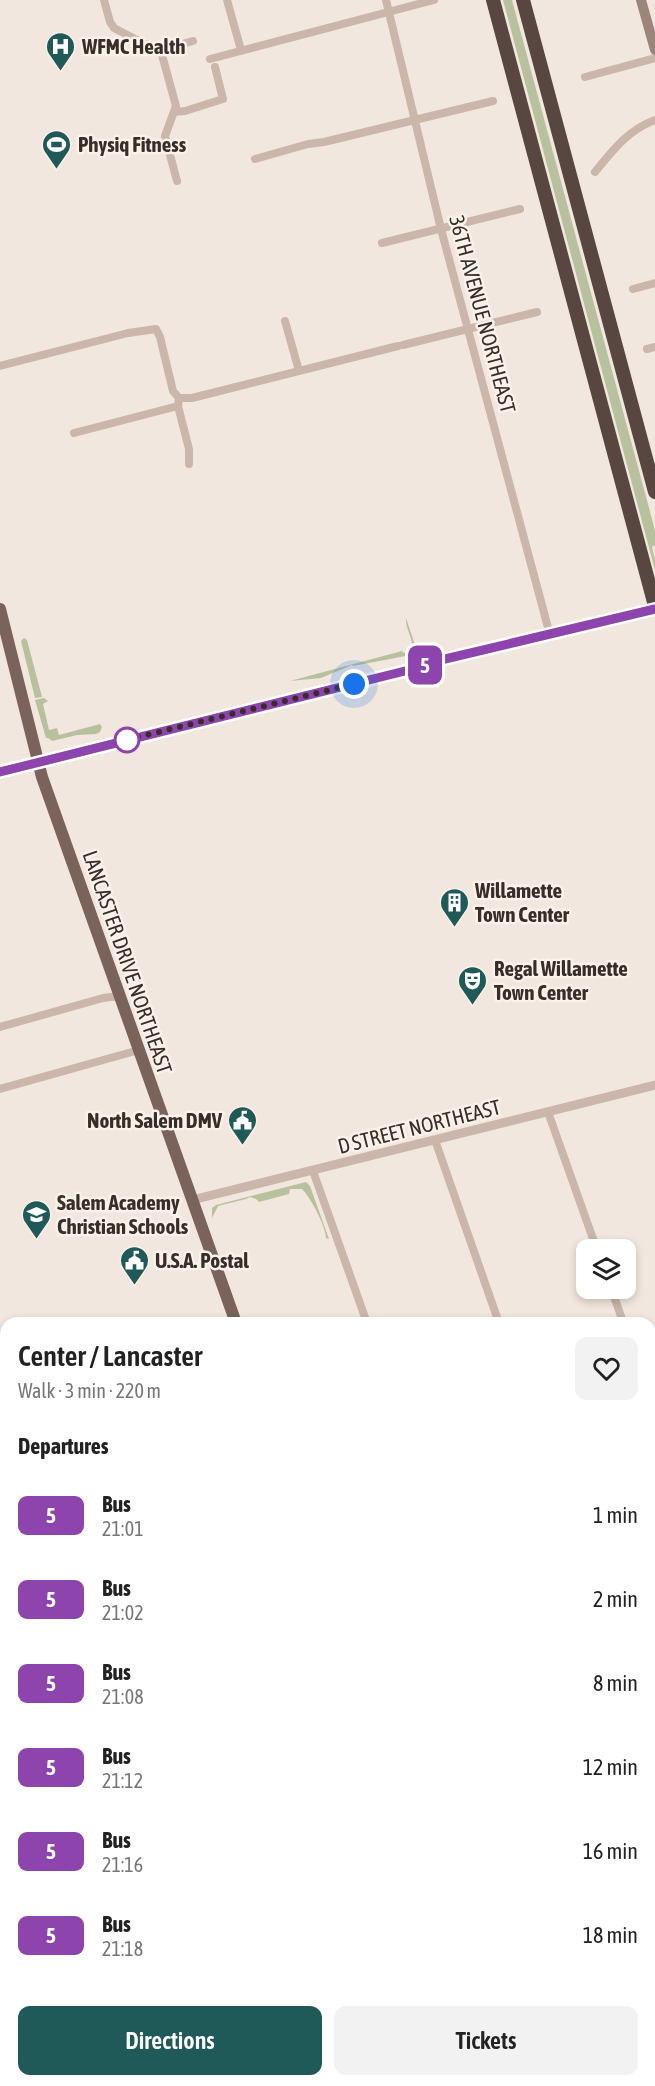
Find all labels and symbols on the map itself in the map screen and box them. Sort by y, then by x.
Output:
hospital icon: WFMC Health [45,30,77,72]
place label: WFMC Health [81,34,185,58]
sports icon: Physiq Fitness [41,128,73,170]
place label: Physiq Fitness [78,132,187,156]
street label: 36TH AVENUE NORTHEAST [445,213,521,415]
line badge: 5 [406,646,444,684]
your location [339,669,369,699]
unlabelled marker [114,727,140,753]
street label: LANCASTER DRIVE NORTHEAST [78,847,178,1077]
place label: Willamette Town Center [474,878,570,926]
building icon: Willamette Town Center [438,886,470,928]
place label: Regal Willamette Town Center [494,956,628,1004]
theatre icon: Regal Willamette Town Center [457,964,489,1006]
street label: D STREET NORTHEAST [335,1094,503,1158]
public building icon: North Salem DMV [227,1104,259,1146]
place label: North Salem DMV [87,1108,223,1132]
place label: Salem Academy Christian Schools [57,1190,189,1238]
school or university icon: Salem Academy Christian Schools [20,1198,52,1240]
public building icon: U.S.A. Postal [118,1244,150,1286]
place label: U.S.A. Postal [155,1248,249,1272]

